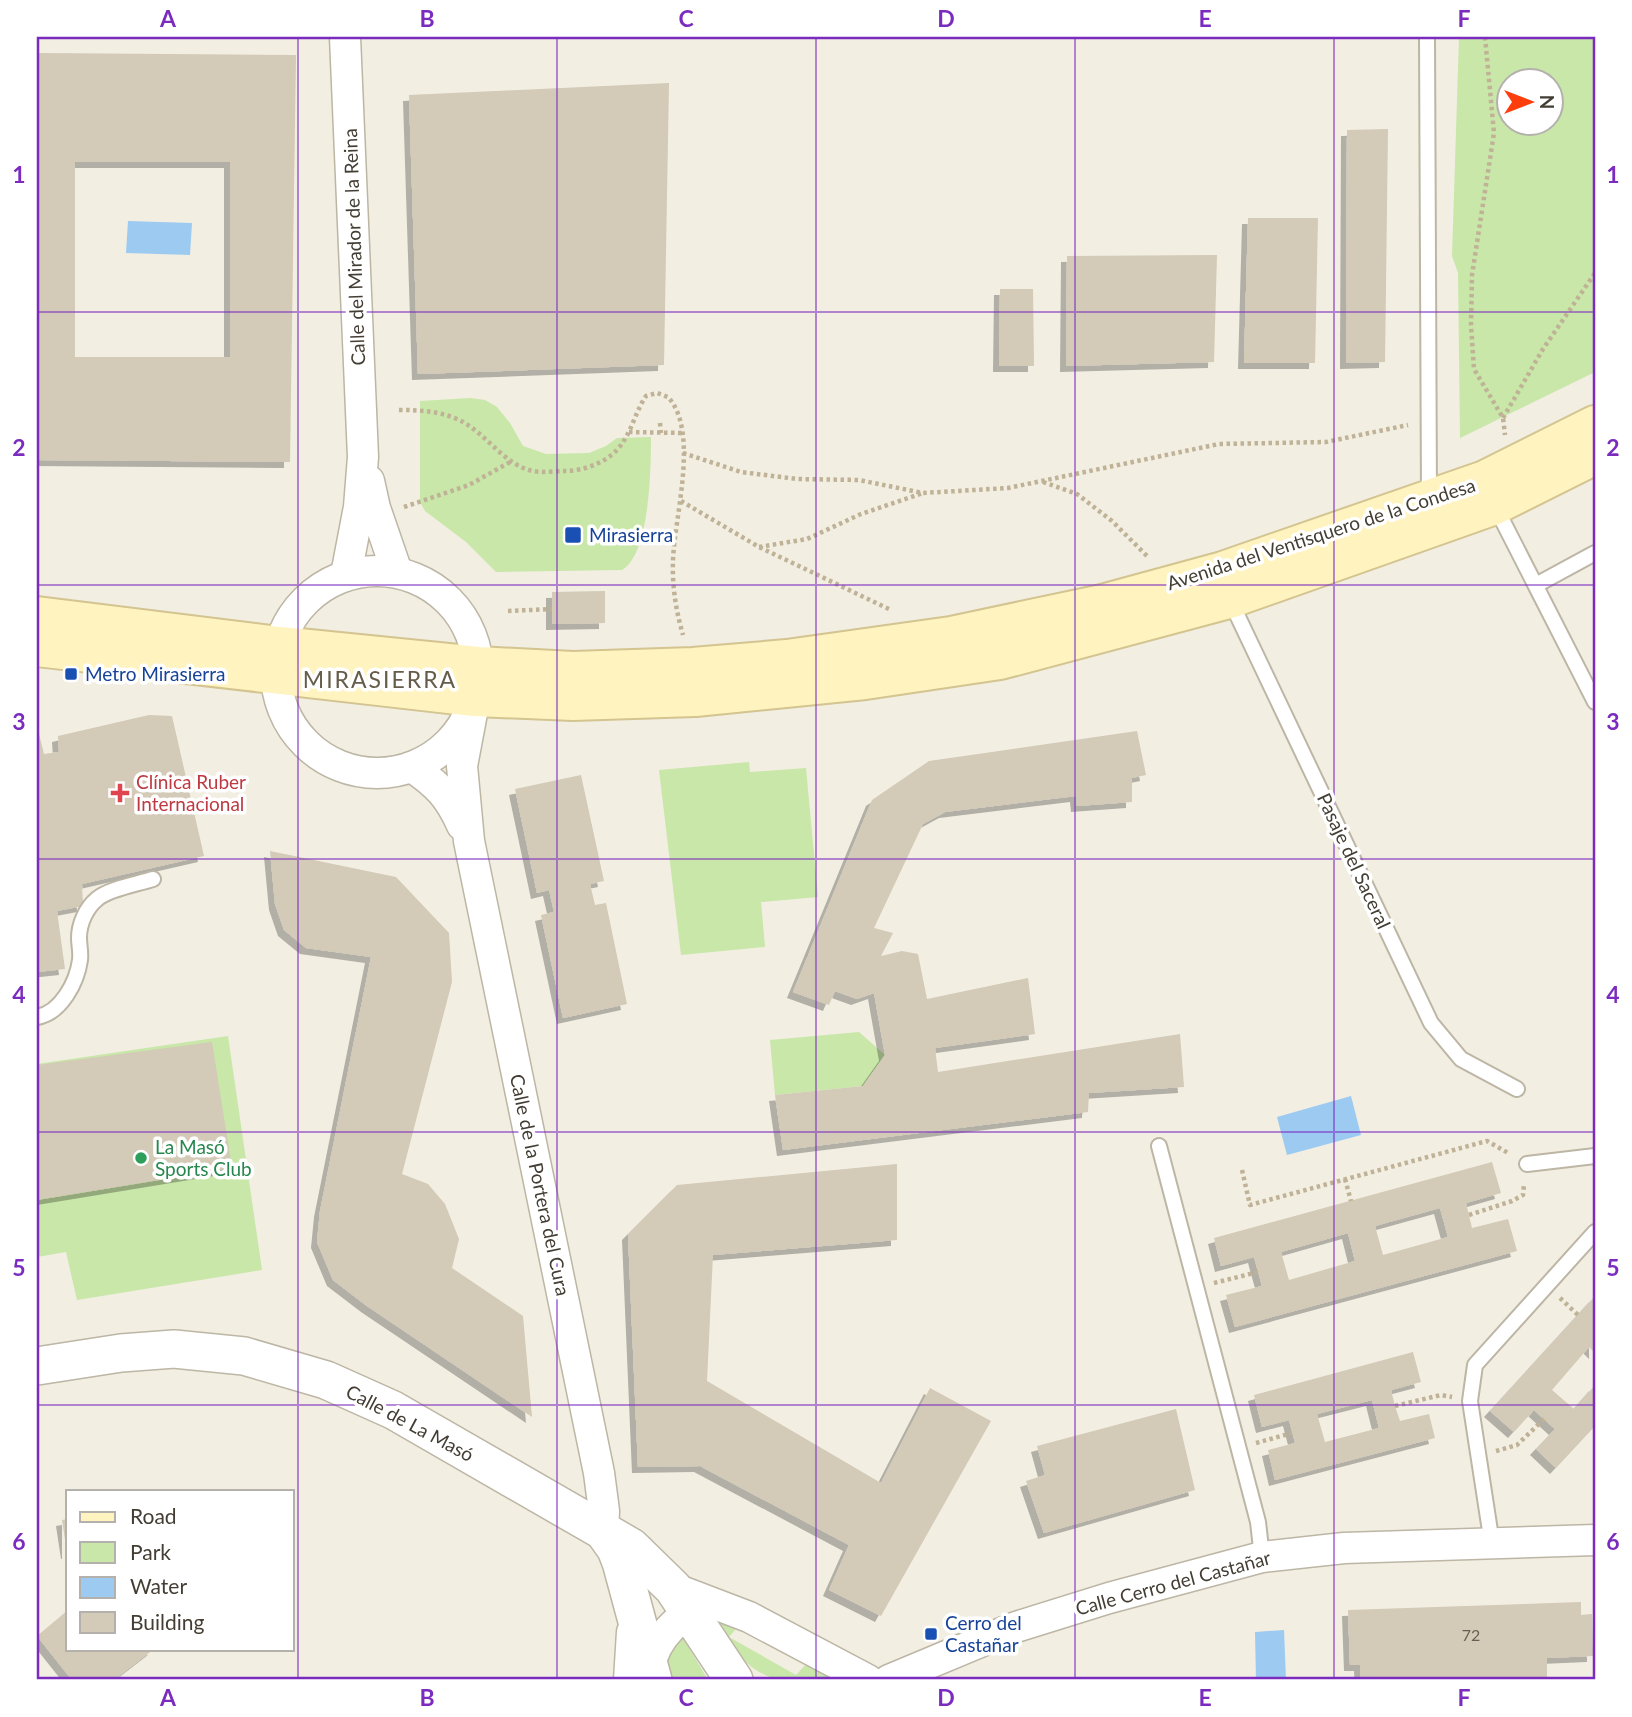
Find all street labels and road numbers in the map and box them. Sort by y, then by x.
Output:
street label: Calle del Mirador de la Reina [338,128,369,366]
street label: Avenida del Ventisquero de la Condesa [1164,473,1478,594]
street label: Pasaje del Saceral [1313,789,1396,932]
street label: Calle de la Portera del Cura [506,1072,575,1298]
street label: Calle de La Masó [342,1379,478,1466]
street label: Calle Cerro del Castañar [1073,1545,1273,1620]

